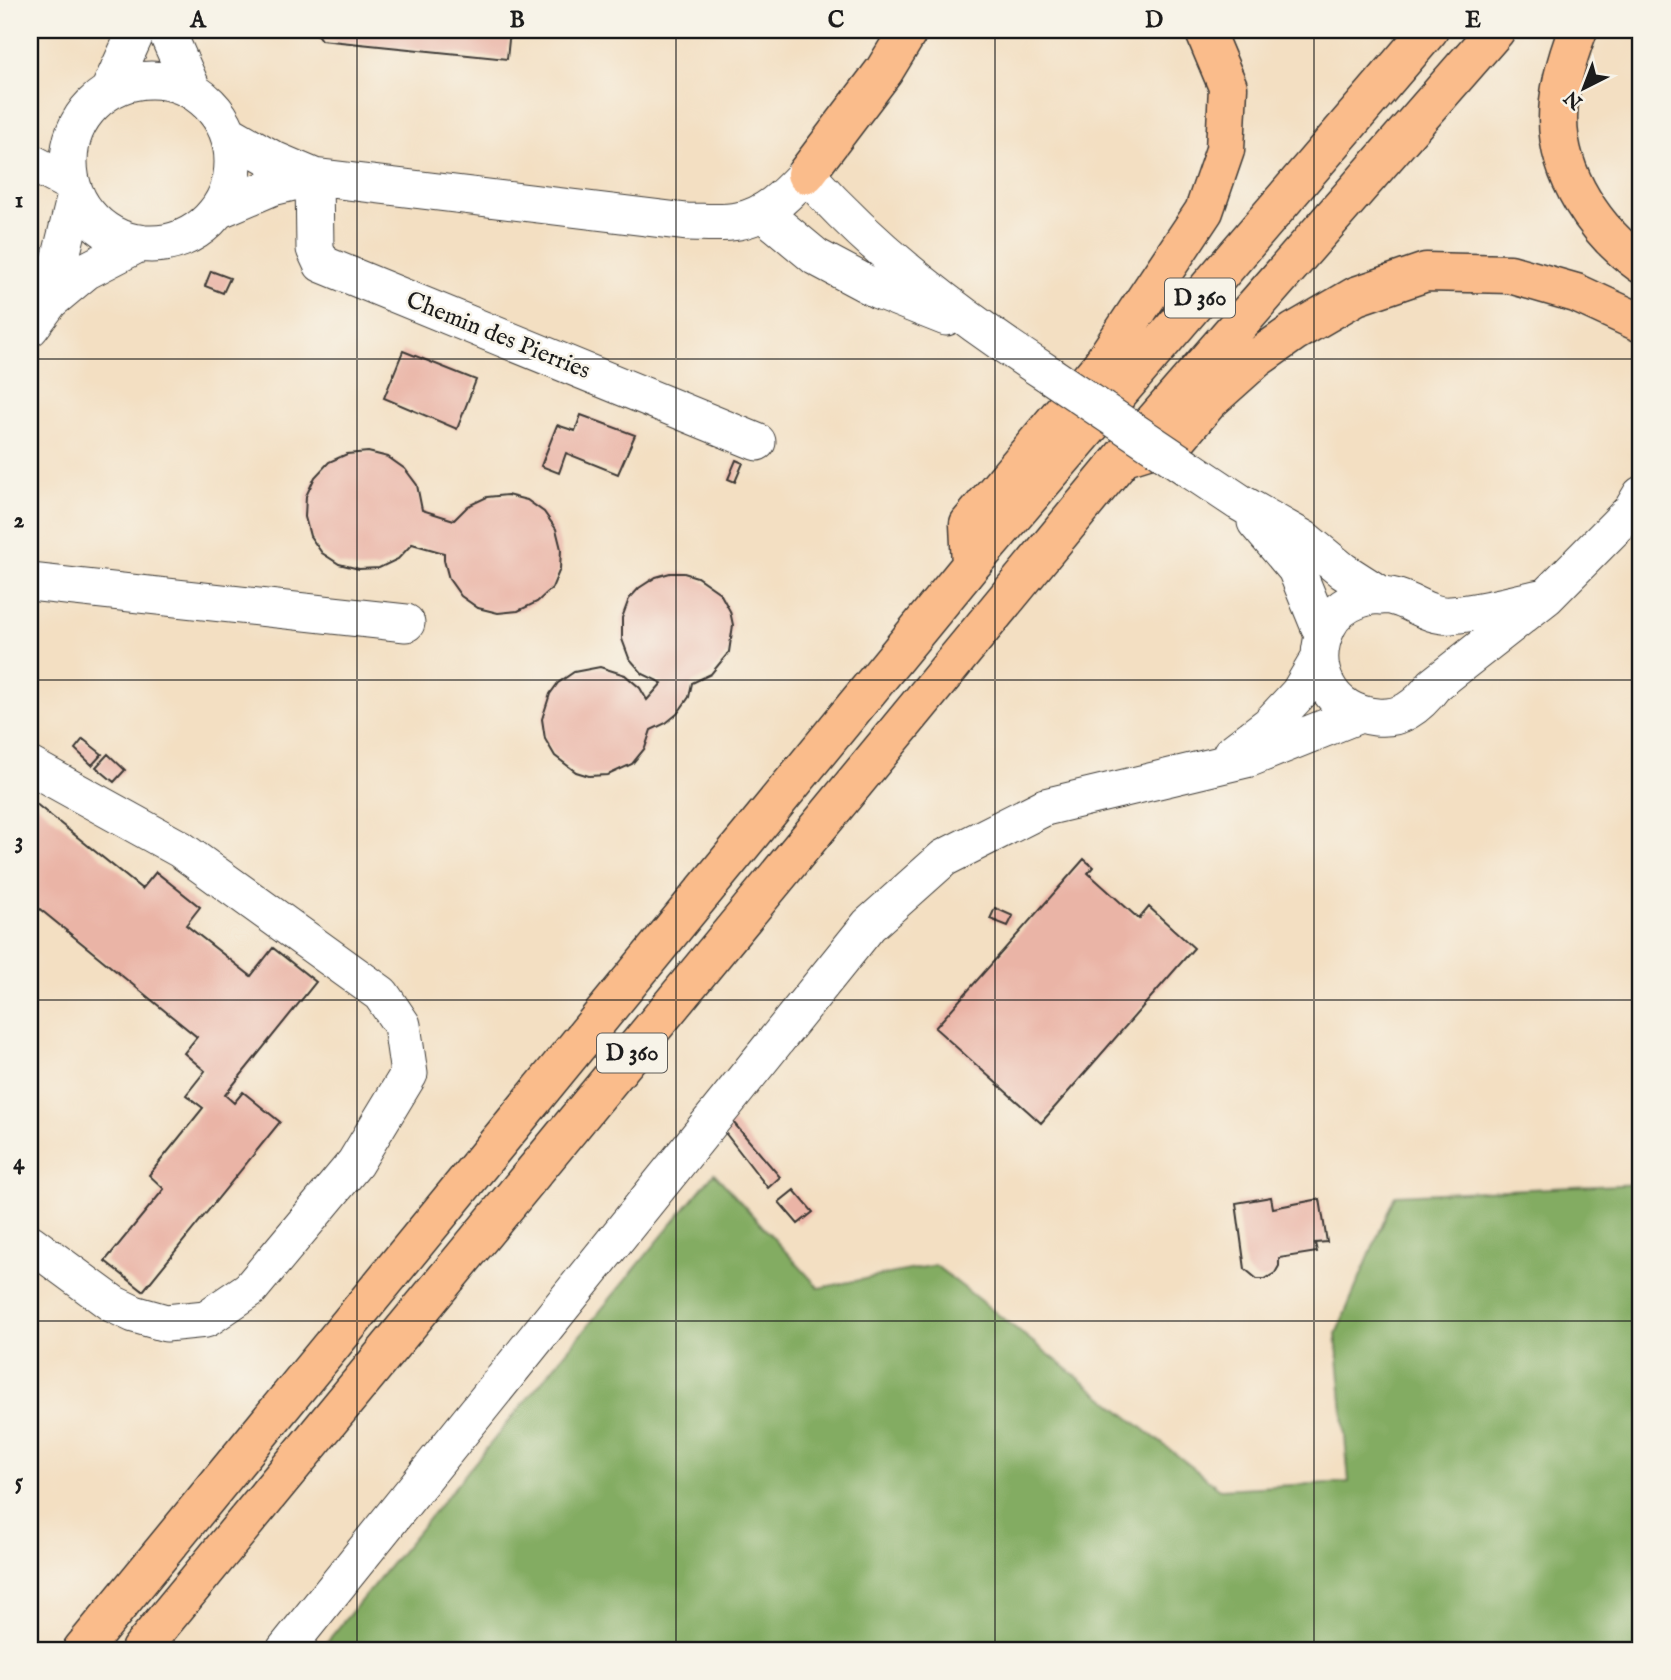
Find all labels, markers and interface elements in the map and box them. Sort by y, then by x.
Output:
text: A [189,6,207,35]
text: B [509,6,525,35]
text: C [828,6,845,35]
text: D [1145,6,1163,35]
text: E [1465,6,1481,35]
north arrow [1548,52,1618,122]
text: N [1559,84,1589,114]
text: 1 [15,186,23,215]
road number: D 360 [1165,278,1235,318]
street label: Chemin des Pierries [401,285,595,387]
text: 2 [14,506,25,535]
text: 3 [15,827,23,856]
road number: D 360 [597,1034,667,1072]
text: 4 [13,1148,25,1177]
text: 5 [15,1468,24,1497]

